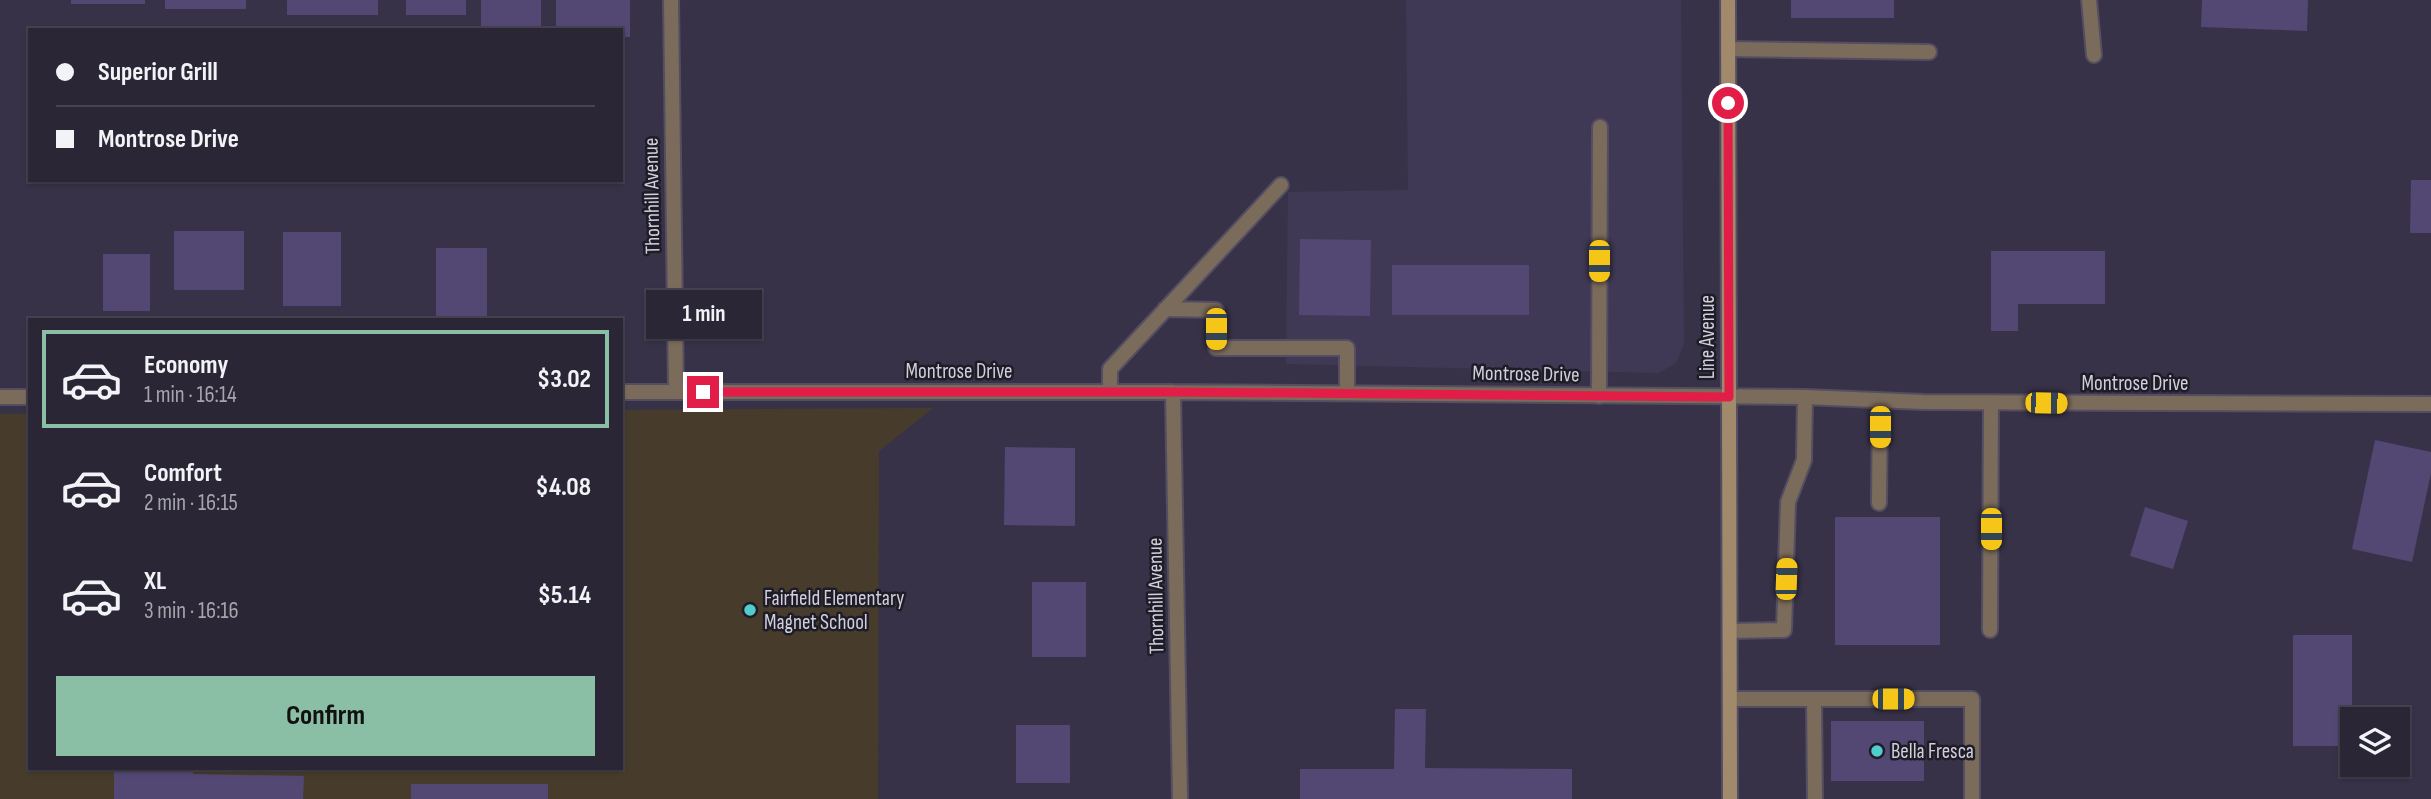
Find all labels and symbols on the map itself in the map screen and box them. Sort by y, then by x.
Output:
route start [1712,87,1744,119]
street label: Thornhill Avenue [638,138,666,254]
car [1589,240,1610,282]
callout: 1 min [645,290,761,340]
street label: Line Avenue [1695,295,1720,379]
car [1206,308,1227,350]
street label: Montrose Drive [905,359,1013,384]
street label: Montrose Drive [1472,361,1580,387]
street label: Montrose Drive [2081,371,2189,396]
route end [687,376,719,408]
car [2025,392,2068,414]
car [1870,406,1891,448]
car [1981,508,2002,550]
street label: Thornhill Avenue [1142,538,1170,654]
car [1775,558,1798,600]
place label: Fairfield Elementary Magnet School [764,586,904,635]
marker: Fairfield Elementary Magnet School [742,602,758,618]
car [1873,689,1915,710]
place label: Bella Fresca [1891,739,1974,764]
marker: Bella Fresca [1869,743,1885,759]

